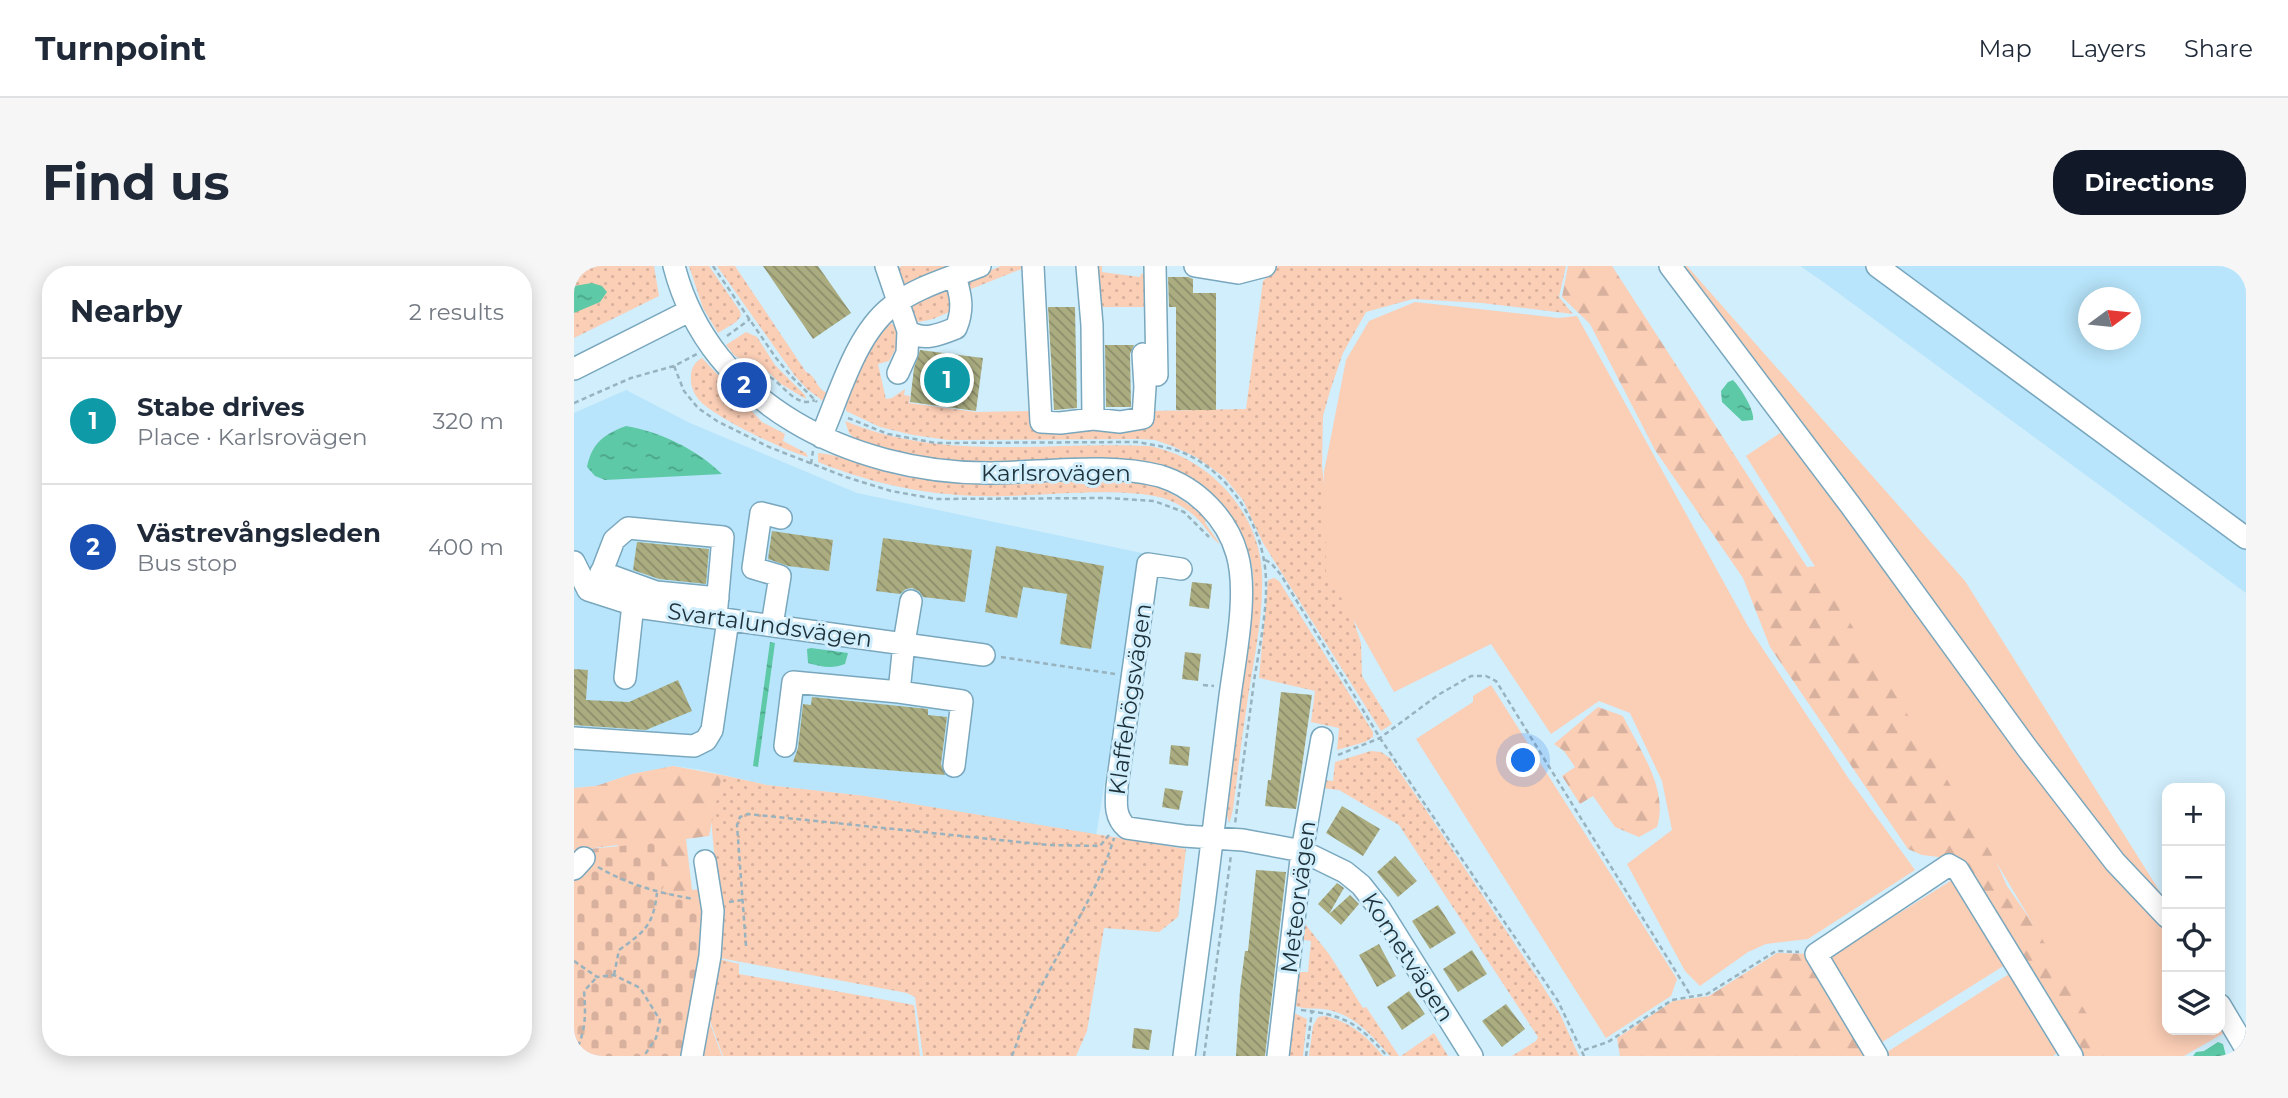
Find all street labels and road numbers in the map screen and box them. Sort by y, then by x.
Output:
street label: Karlsrovägen [981,459,1131,487]
street label: Svartalundsvägen [666,597,874,653]
street label: Klaffehögsvägen [1103,602,1157,796]
street label: Meteorvägen [1275,819,1321,975]
street label: Kometvägen [1356,887,1460,1027]

